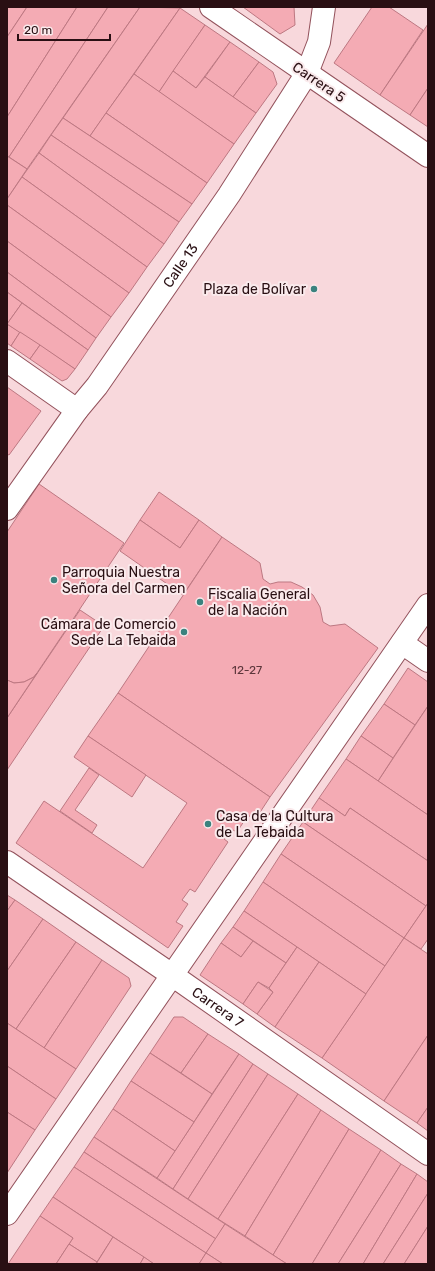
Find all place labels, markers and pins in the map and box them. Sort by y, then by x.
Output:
place label: Plaza de Bolívar [203,281,307,298]
marker: Plaza de Bolívar [309,284,319,294]
place label: Parroquia Nuestra Señora del Carmen [62,564,186,597]
marker: Parroquia Nuestra Señora del Carmen [49,575,59,585]
place label: Fiscalia General de la Nación [208,586,310,619]
marker: Fiscalia General de la Nación [195,597,205,607]
place label: Cámara de Comercio Sede La Tebaida [41,616,176,649]
marker: Cámara de Comercio Sede La Tebaida [179,627,189,637]
place label: Casa de la Cultura de La Tebaida [216,808,334,841]
marker: Casa de la Cultura de La Tebaida [203,819,213,829]

